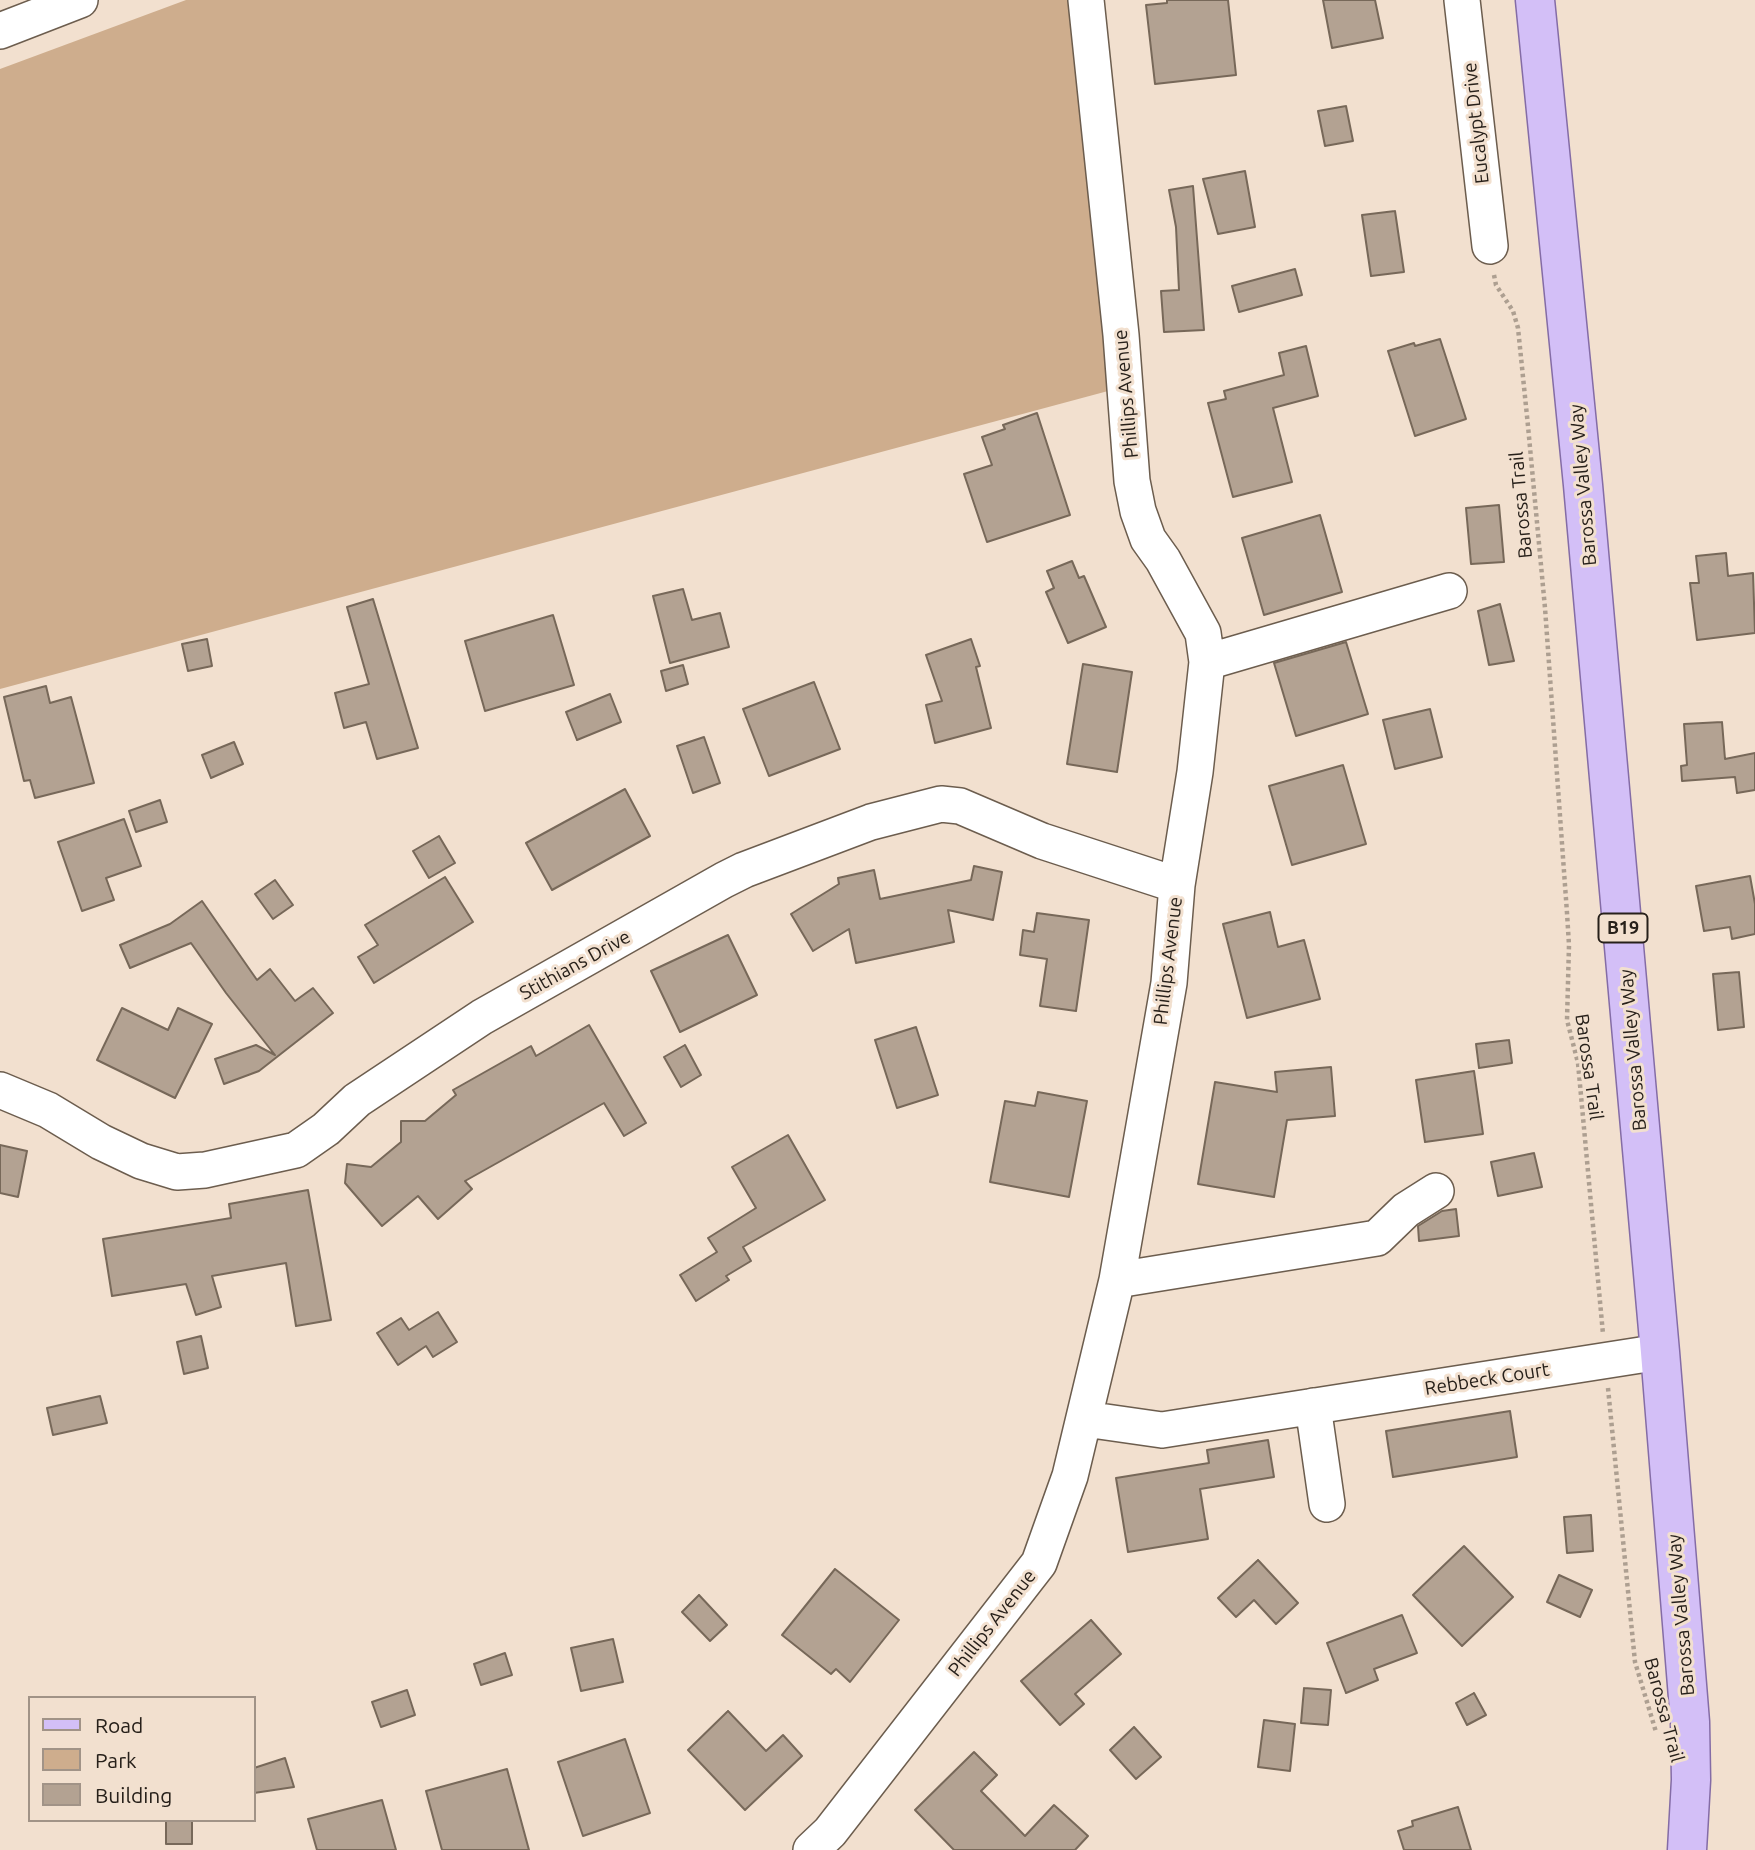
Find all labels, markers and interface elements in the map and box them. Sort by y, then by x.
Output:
street label: Eucalypt Drive [1458,61,1494,185]
street label: Phillips Avenue [1109,329,1143,459]
street label: Barossa Valley Way [1565,403,1601,567]
street label: Barossa Trail [1505,451,1537,559]
street label: Phillips Avenue [1149,896,1187,1026]
road number: B19 [1598,914,1648,943]
street label: Stithians Drive [516,925,634,1005]
street label: Barossa Valley Way [1615,968,1651,1132]
street label: Barossa Trail [1570,1012,1608,1122]
street label: Rebbeck Court [1423,1358,1551,1400]
street label: Barossa Valley Way [1663,1533,1699,1697]
street label: Phillips Avenue [943,1565,1041,1681]
street label: Barossa Trail [1639,1655,1689,1765]
legend [28,1696,256,1822]
text: Road [95,1713,143,1737]
text: Park [95,1748,137,1772]
text: Building [95,1783,172,1807]

